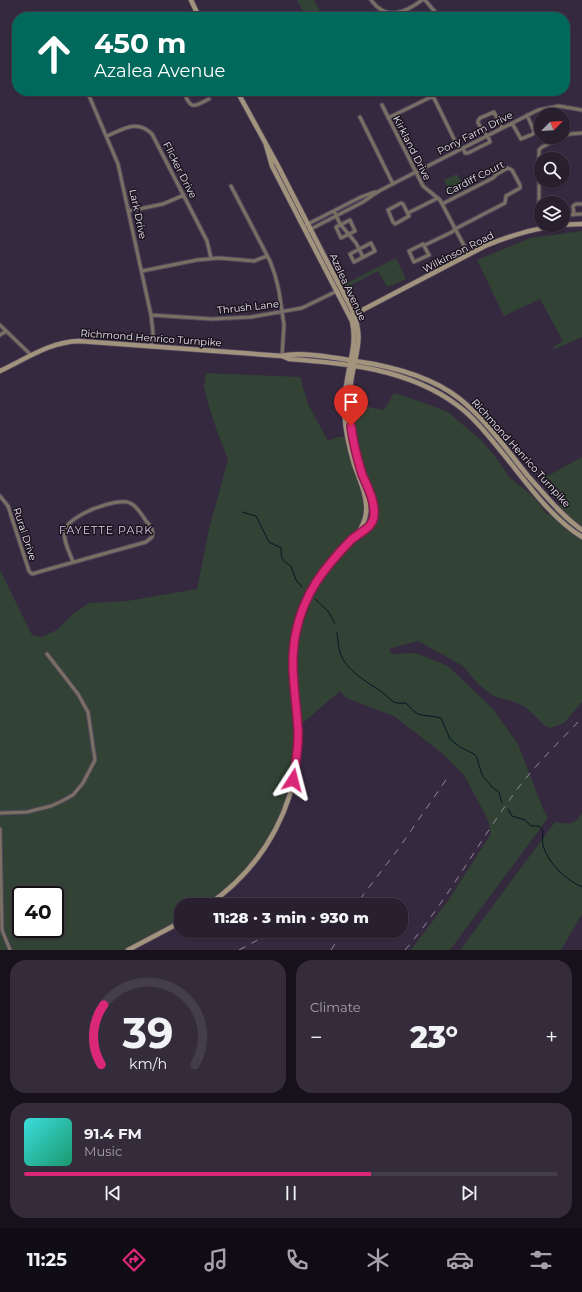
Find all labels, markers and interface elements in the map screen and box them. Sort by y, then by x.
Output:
text: 450 m [94,26,186,60]
icon: ahead [28,28,80,80]
text: Azalea Avenue [94,60,225,82]
street label: Pony Farm Drive [435,108,515,158]
north arrow [534,108,570,144]
map controls [534,108,570,232]
street label: Kirkland Drive [390,114,434,182]
street label: Flicker Drive [160,139,200,201]
button: search [534,152,570,188]
street label: Cardiff Court [444,158,506,198]
street label: Lark Drive [126,188,150,240]
button: layers [534,196,570,232]
street label: Wilkinson Road [420,228,496,276]
street label: Azalea Avenue [327,251,369,323]
street label: Thrush Lane [216,297,280,317]
street label: Richmond Henrico Turnpike [80,327,222,349]
pin [334,385,368,426]
icon: arrive [340,391,362,413]
street label: Richmond Henrico Turnpike [469,396,573,510]
street label: Rural Drive [10,506,40,562]
district label: FAYETTE PARK [59,523,153,537]
position arrow [272,759,314,801]
speed limit sign: 40 [12,886,64,938]
text: 11:28 · 3 min · 930 m [213,908,369,927]
text: Climate [310,999,361,1015]
text: 39 [121,1007,174,1057]
text: 23° [410,1019,458,1056]
text: − [310,1024,323,1051]
text: + [545,1024,558,1051]
text: km/h [129,1054,167,1072]
text: 91.4 FM [84,1124,142,1143]
text: Music [84,1143,122,1159]
icon: previous [102,1182,124,1204]
icon: pause [280,1182,302,1204]
icon: next [458,1182,480,1204]
icon: directions [120,1246,148,1274]
icon: music [202,1246,230,1274]
icon: phone [283,1246,311,1274]
icon: climate [364,1246,392,1274]
icon: car [446,1246,474,1274]
icon: filters [527,1246,555,1274]
text: 11:25 [27,1249,67,1271]

